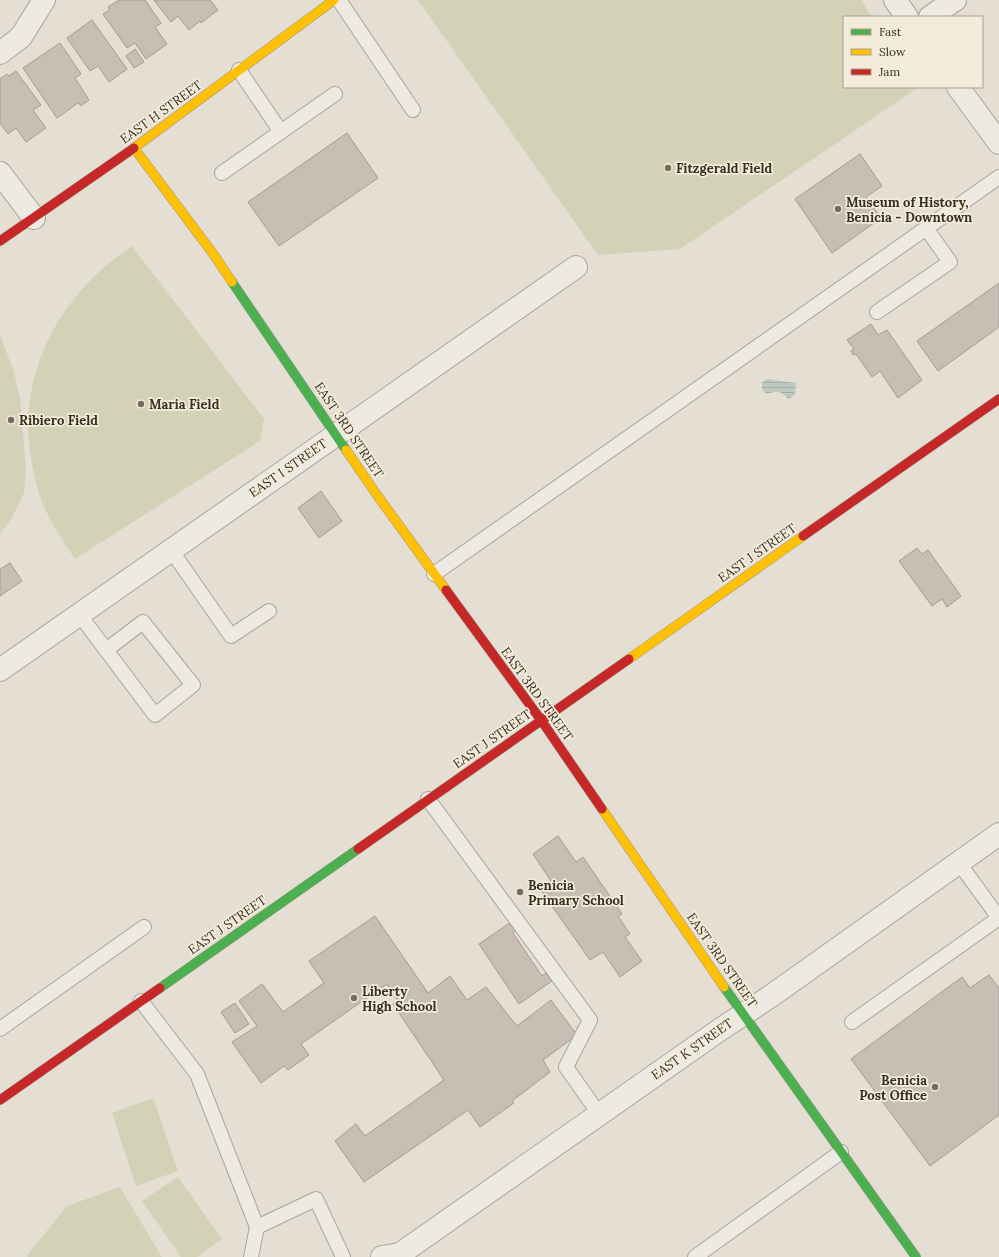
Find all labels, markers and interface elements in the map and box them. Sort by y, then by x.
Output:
legend [843,16,983,88]
text: Fast [879,24,902,39]
text: Slow [879,44,906,59]
text: Jam [878,64,900,79]
street label: EAST H STREET [117,76,206,147]
place label: Fitzgerald Field [676,160,772,177]
marker: Fitzgerald Field [663,163,673,173]
place label: Museum of History, Benicia - Downtown [846,194,973,226]
marker: Museum of History, Benicia - Downtown [833,204,843,214]
street label: EAST 3RD STREET [311,379,388,482]
place label: Maria Field [149,396,220,413]
marker: Maria Field [136,399,146,409]
place label: Ribiero Field [19,412,98,429]
marker: Ribiero Field [6,415,16,425]
street label: EAST I STREET [246,434,331,501]
street label: EAST J STREET [714,519,800,586]
street label: EAST 3RD STREET [497,644,577,745]
street label: EAST J STREET [449,705,535,772]
place label: Benicia Primary School [528,877,624,909]
marker: Benicia Primary School [515,887,525,897]
street label: EAST J STREET [184,891,270,958]
street label: EAST 3RD STREET [683,909,762,1011]
place label: Liberty High School [362,983,437,1015]
marker: Liberty High School [349,993,359,1003]
street label: EAST K STREET [648,1014,737,1083]
place label: Benicia Post Office [859,1072,927,1104]
marker: Benicia Post Office [930,1082,940,1092]

